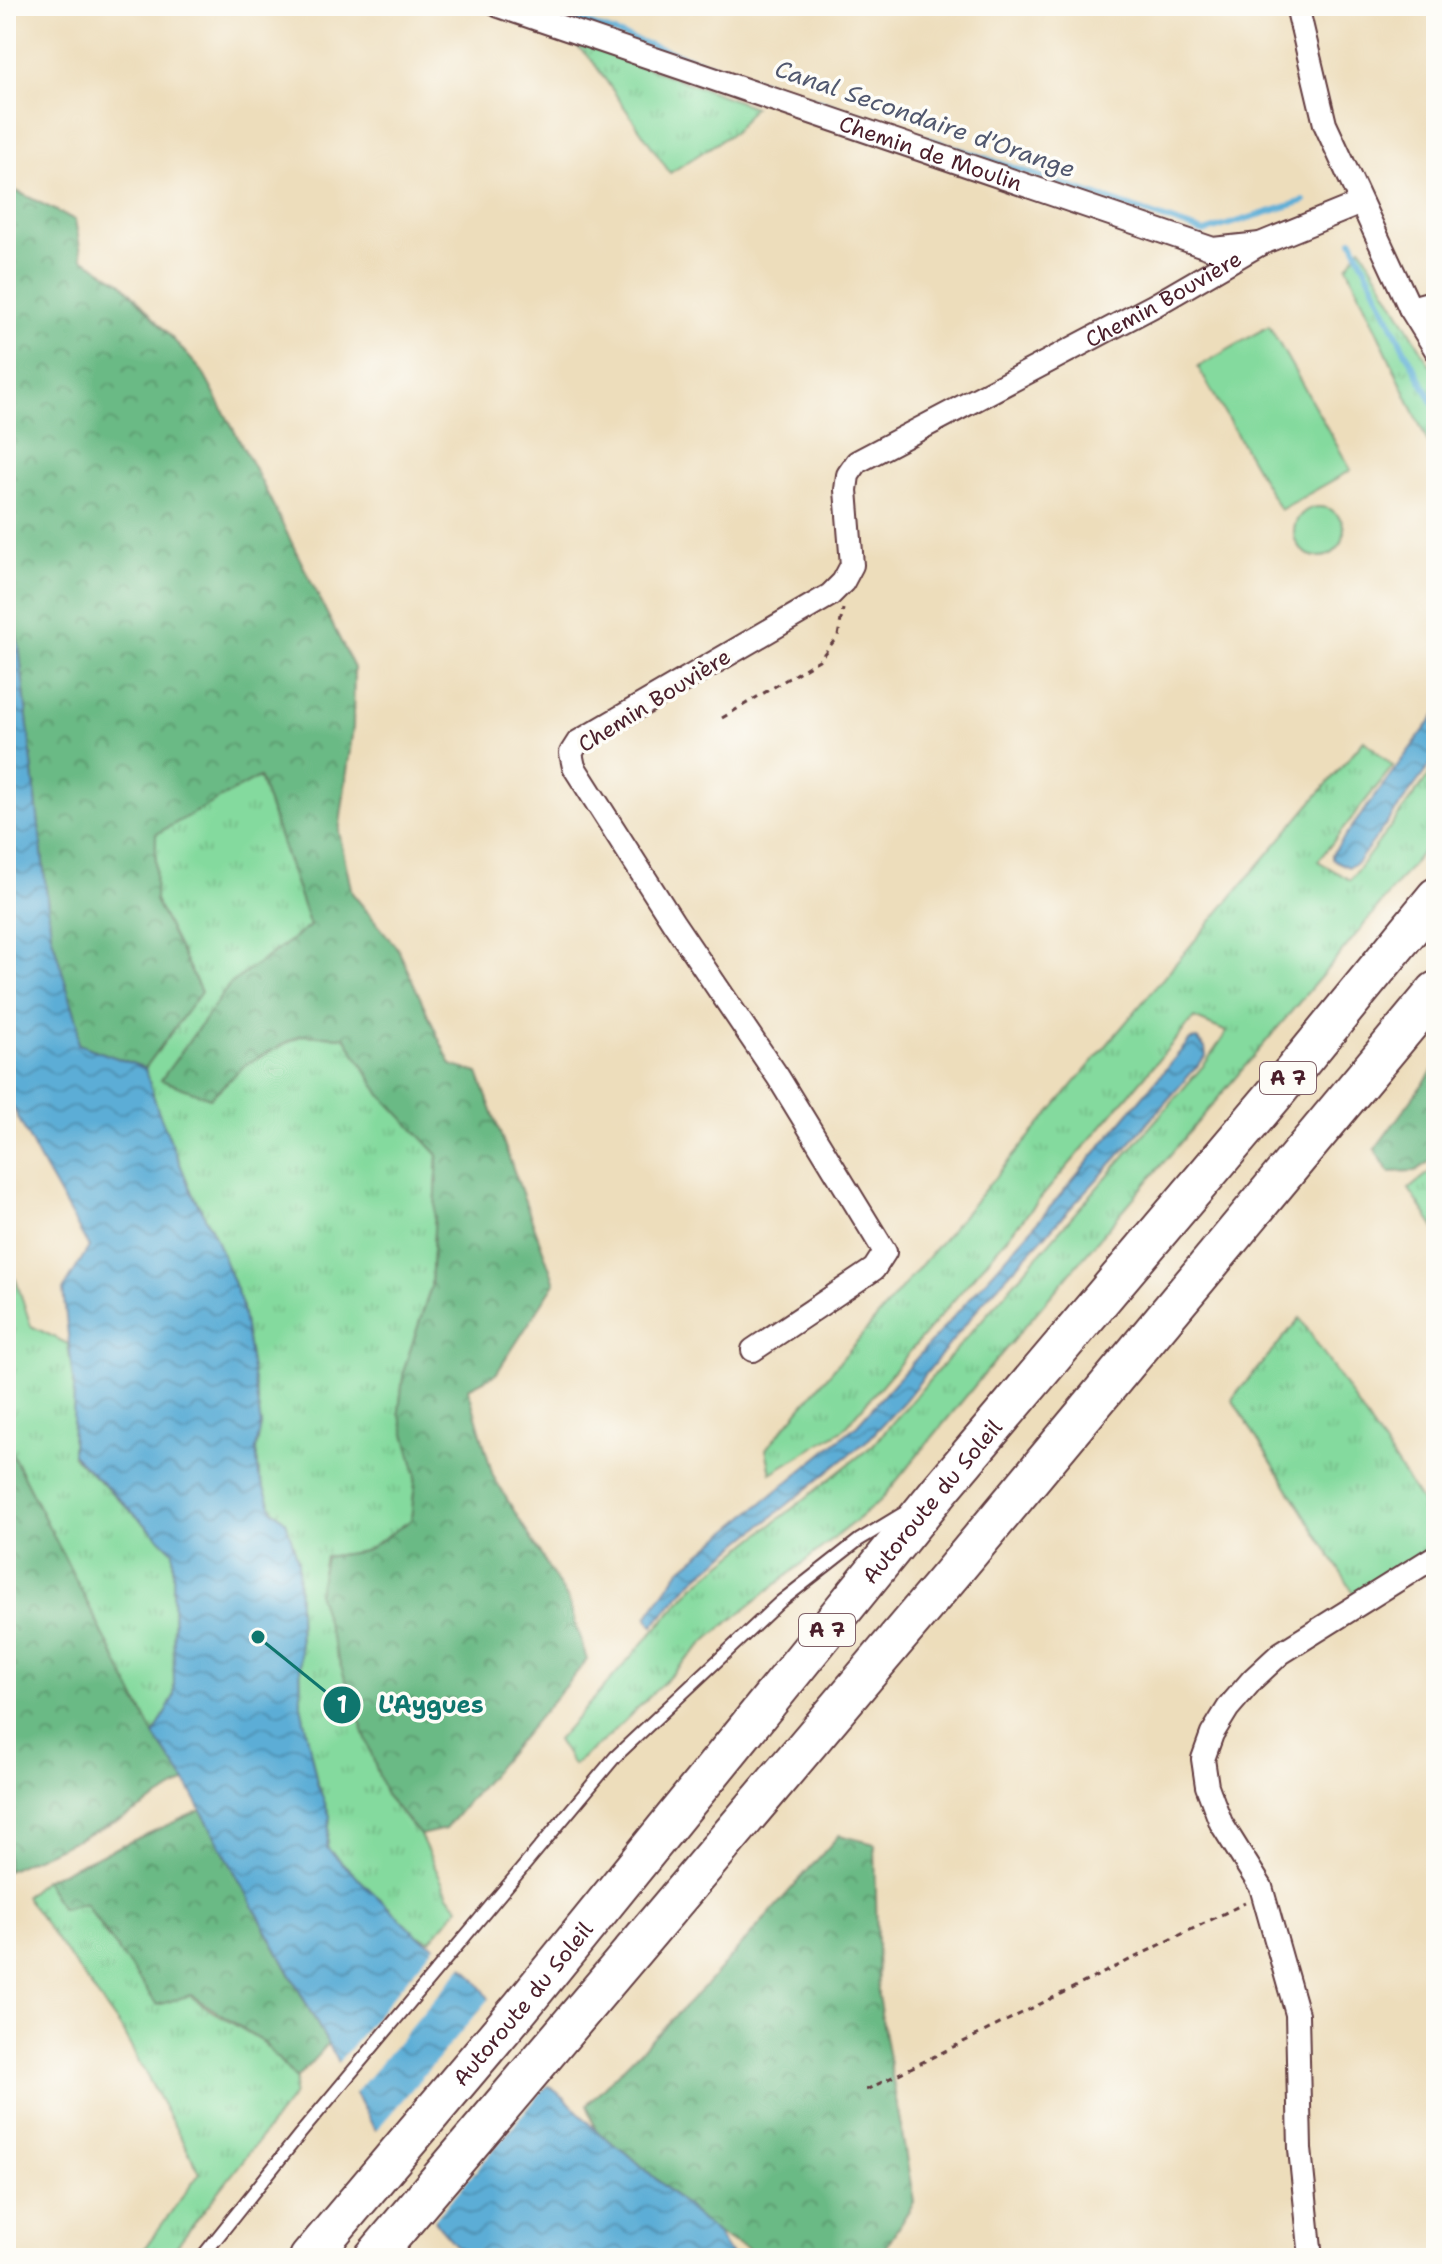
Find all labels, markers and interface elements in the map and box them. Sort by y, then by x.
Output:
water label: Canal Secondaire d'Orange [771,53,1079,185]
street label: Chemin de Moulin [835,109,1026,198]
street label: Chemin Bouvière [1080,244,1247,354]
street label: Chemin Bouvière [573,642,736,759]
road number: A 7 [1260,1062,1316,1094]
street label: Autoroute du Soleil [856,1413,1009,1590]
road number: A 7 [799,1614,855,1646]
callout: L'Aygues [322,1681,499,1729]
text: 1 [337,1689,347,1721]
text: L'Aygues [378,1689,484,1721]
street label: Autoroute du Soleil [446,1916,600,2092]

